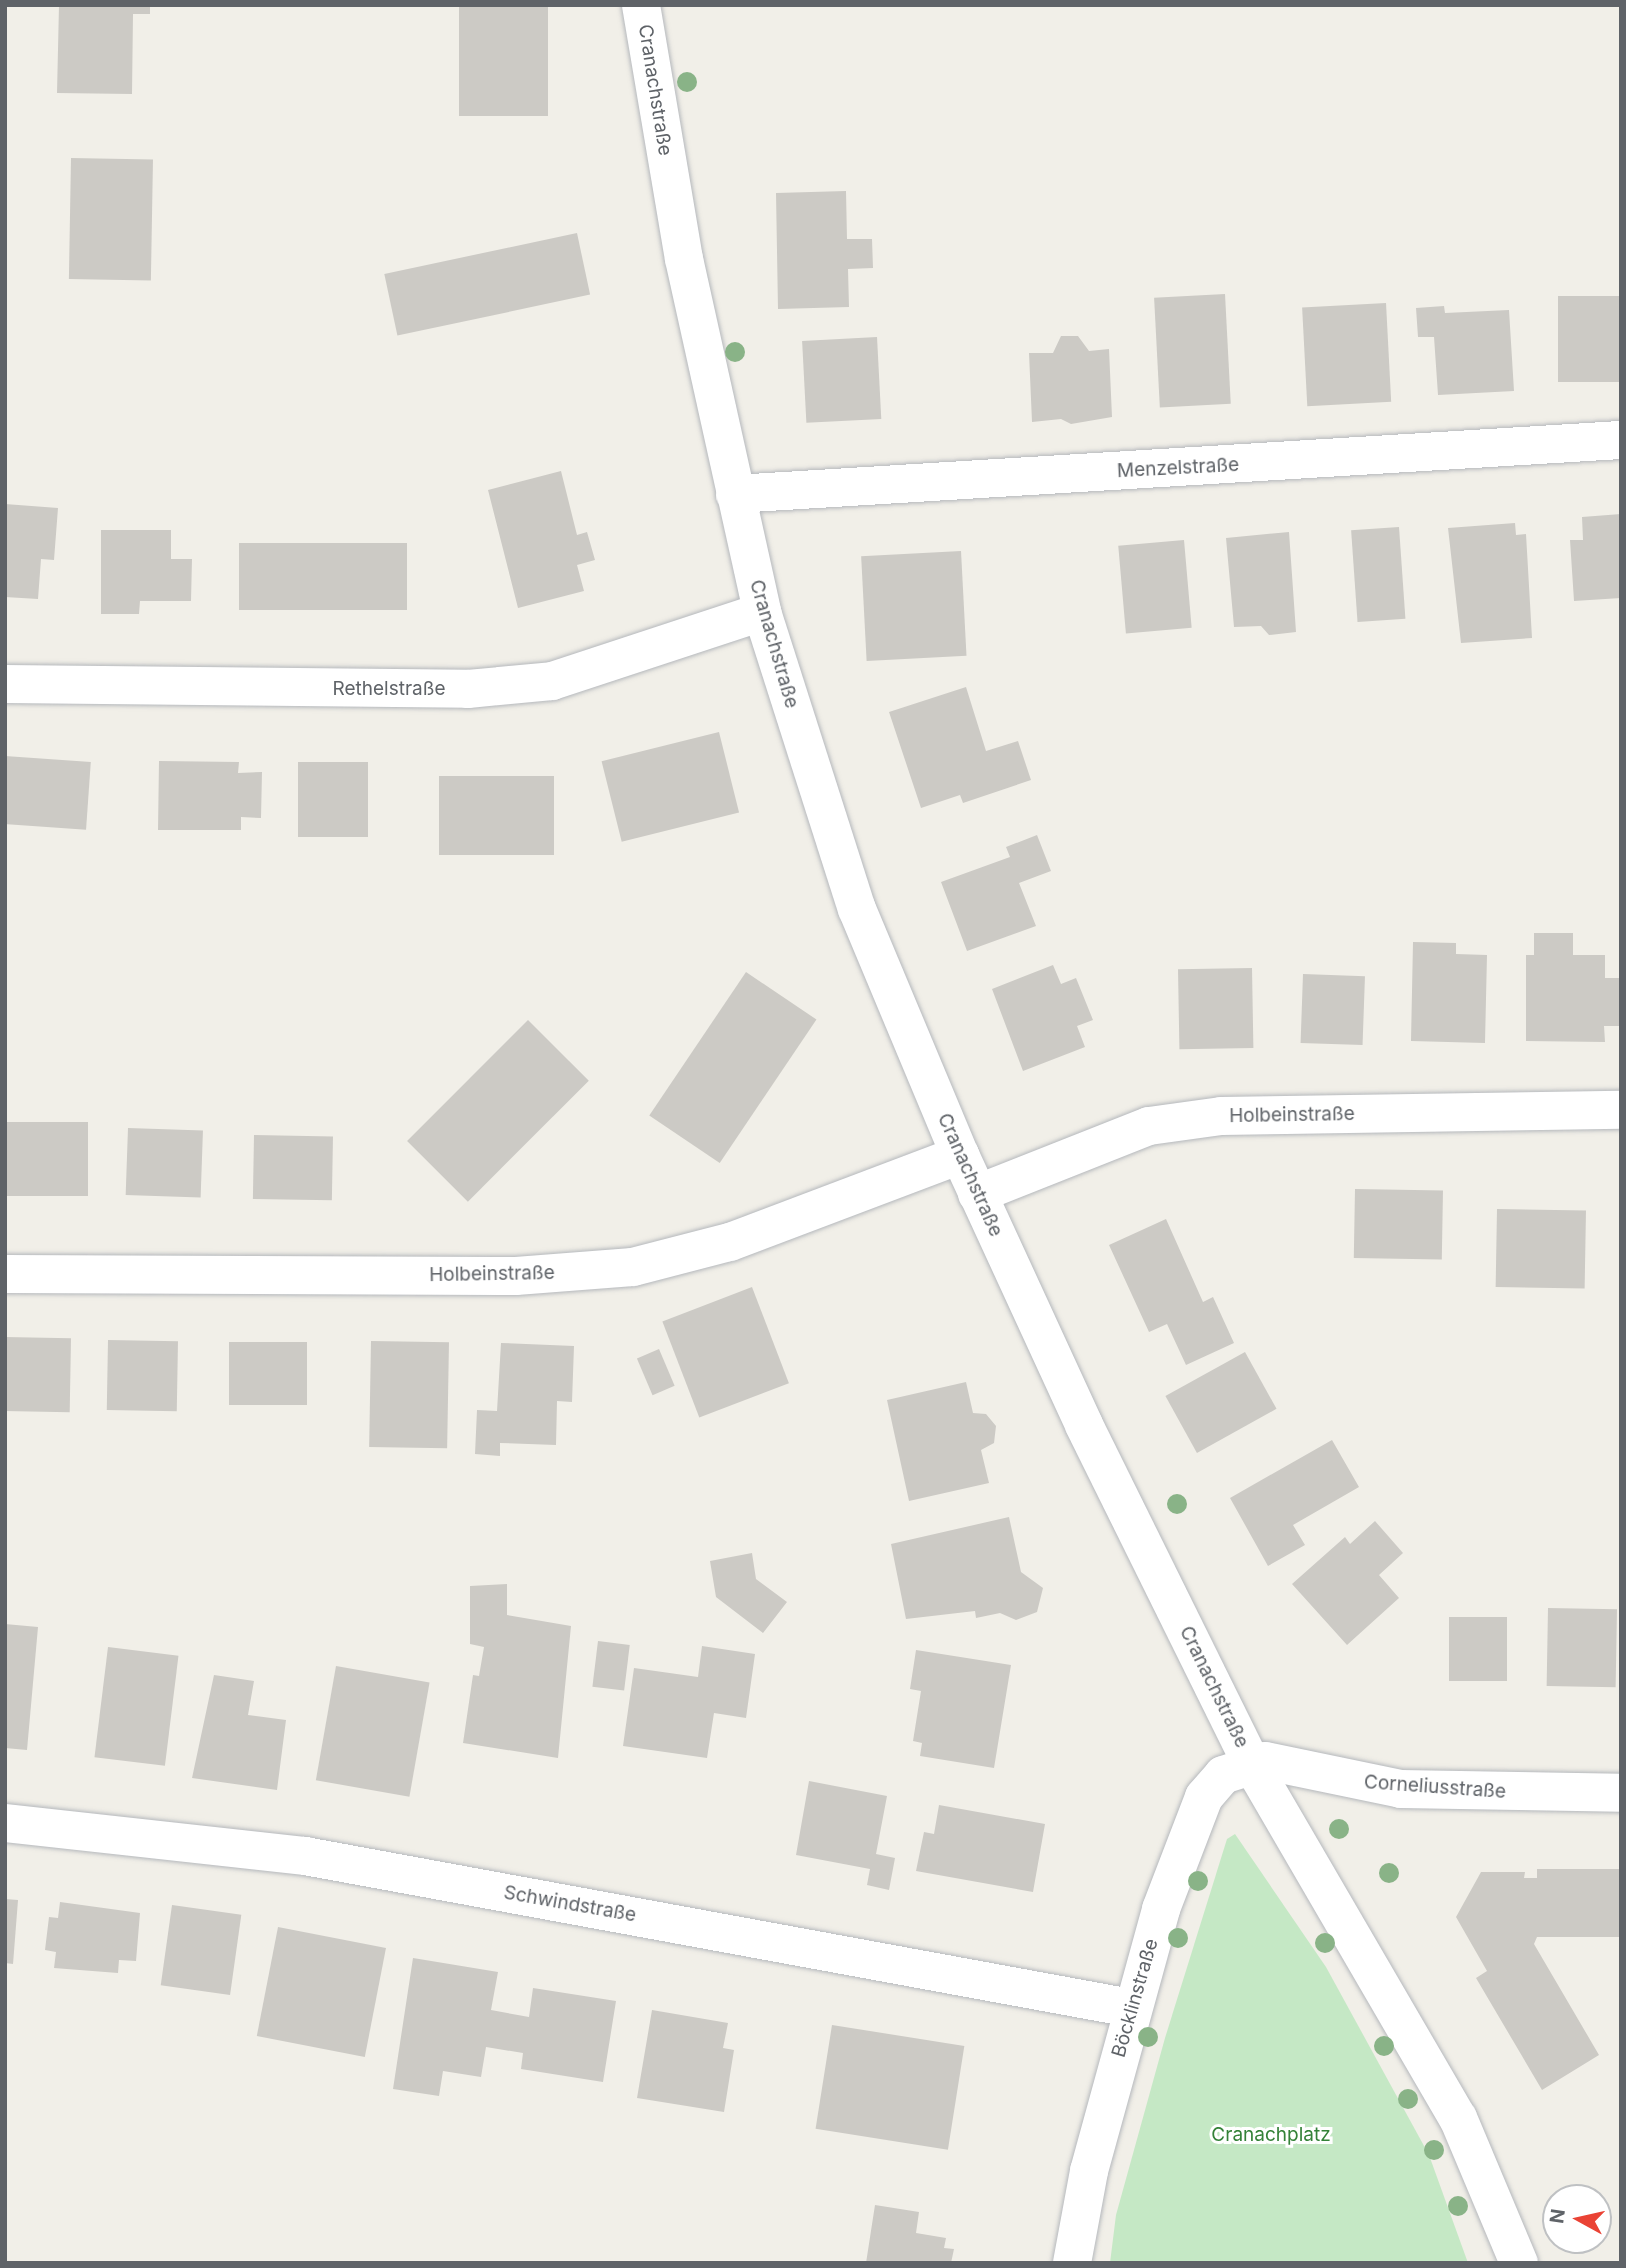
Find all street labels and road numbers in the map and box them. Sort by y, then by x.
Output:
street label: Cranachstraße [633,23,677,157]
street label: Menzelstraße [1116,453,1240,483]
street label: Cranachstraße [745,577,803,711]
street label: Rethelstraße [332,678,446,700]
street label: Holbeinstraße [1229,1103,1355,1127]
street label: Cranachstraße [933,1110,1007,1240]
street label: Holbeinstraße [429,1262,555,1286]
street label: Cranachstraße [1175,1622,1253,1752]
street label: Corneliusstraße [1363,1771,1507,1803]
street label: Schwindstraße [502,1881,638,1927]
street label: Böcklinstraße [1107,1936,1163,2060]

